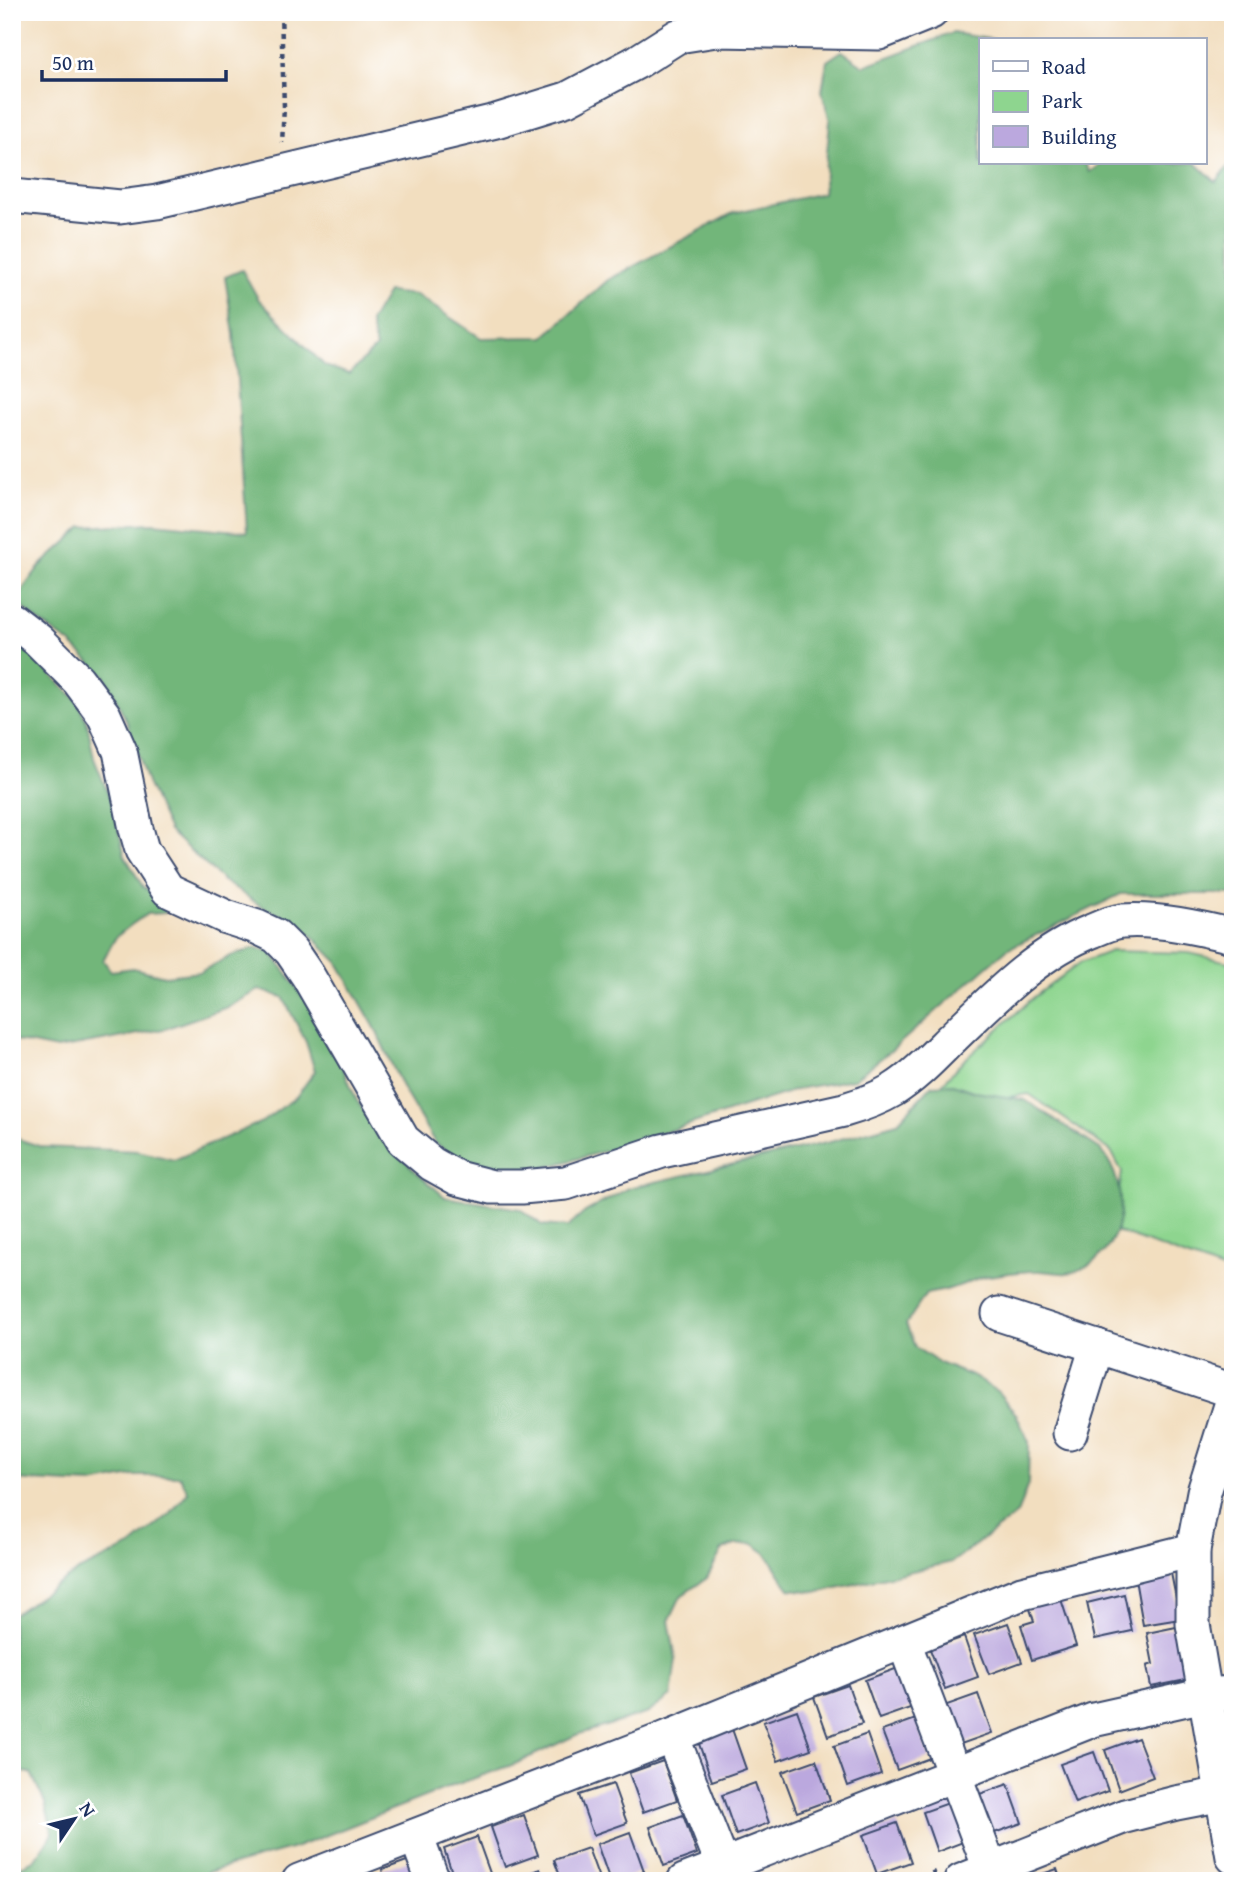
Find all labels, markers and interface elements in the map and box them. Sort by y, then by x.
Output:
scale bar [42,38,226,82]
legend [979,38,1206,164]
text: 50 m [52,47,94,78]
text: Road [1042,51,1087,82]
text: Park [1042,85,1083,116]
text: Building [1042,121,1117,152]
north arrow [38,1784,108,1854]
text: N [73,1796,103,1823]

